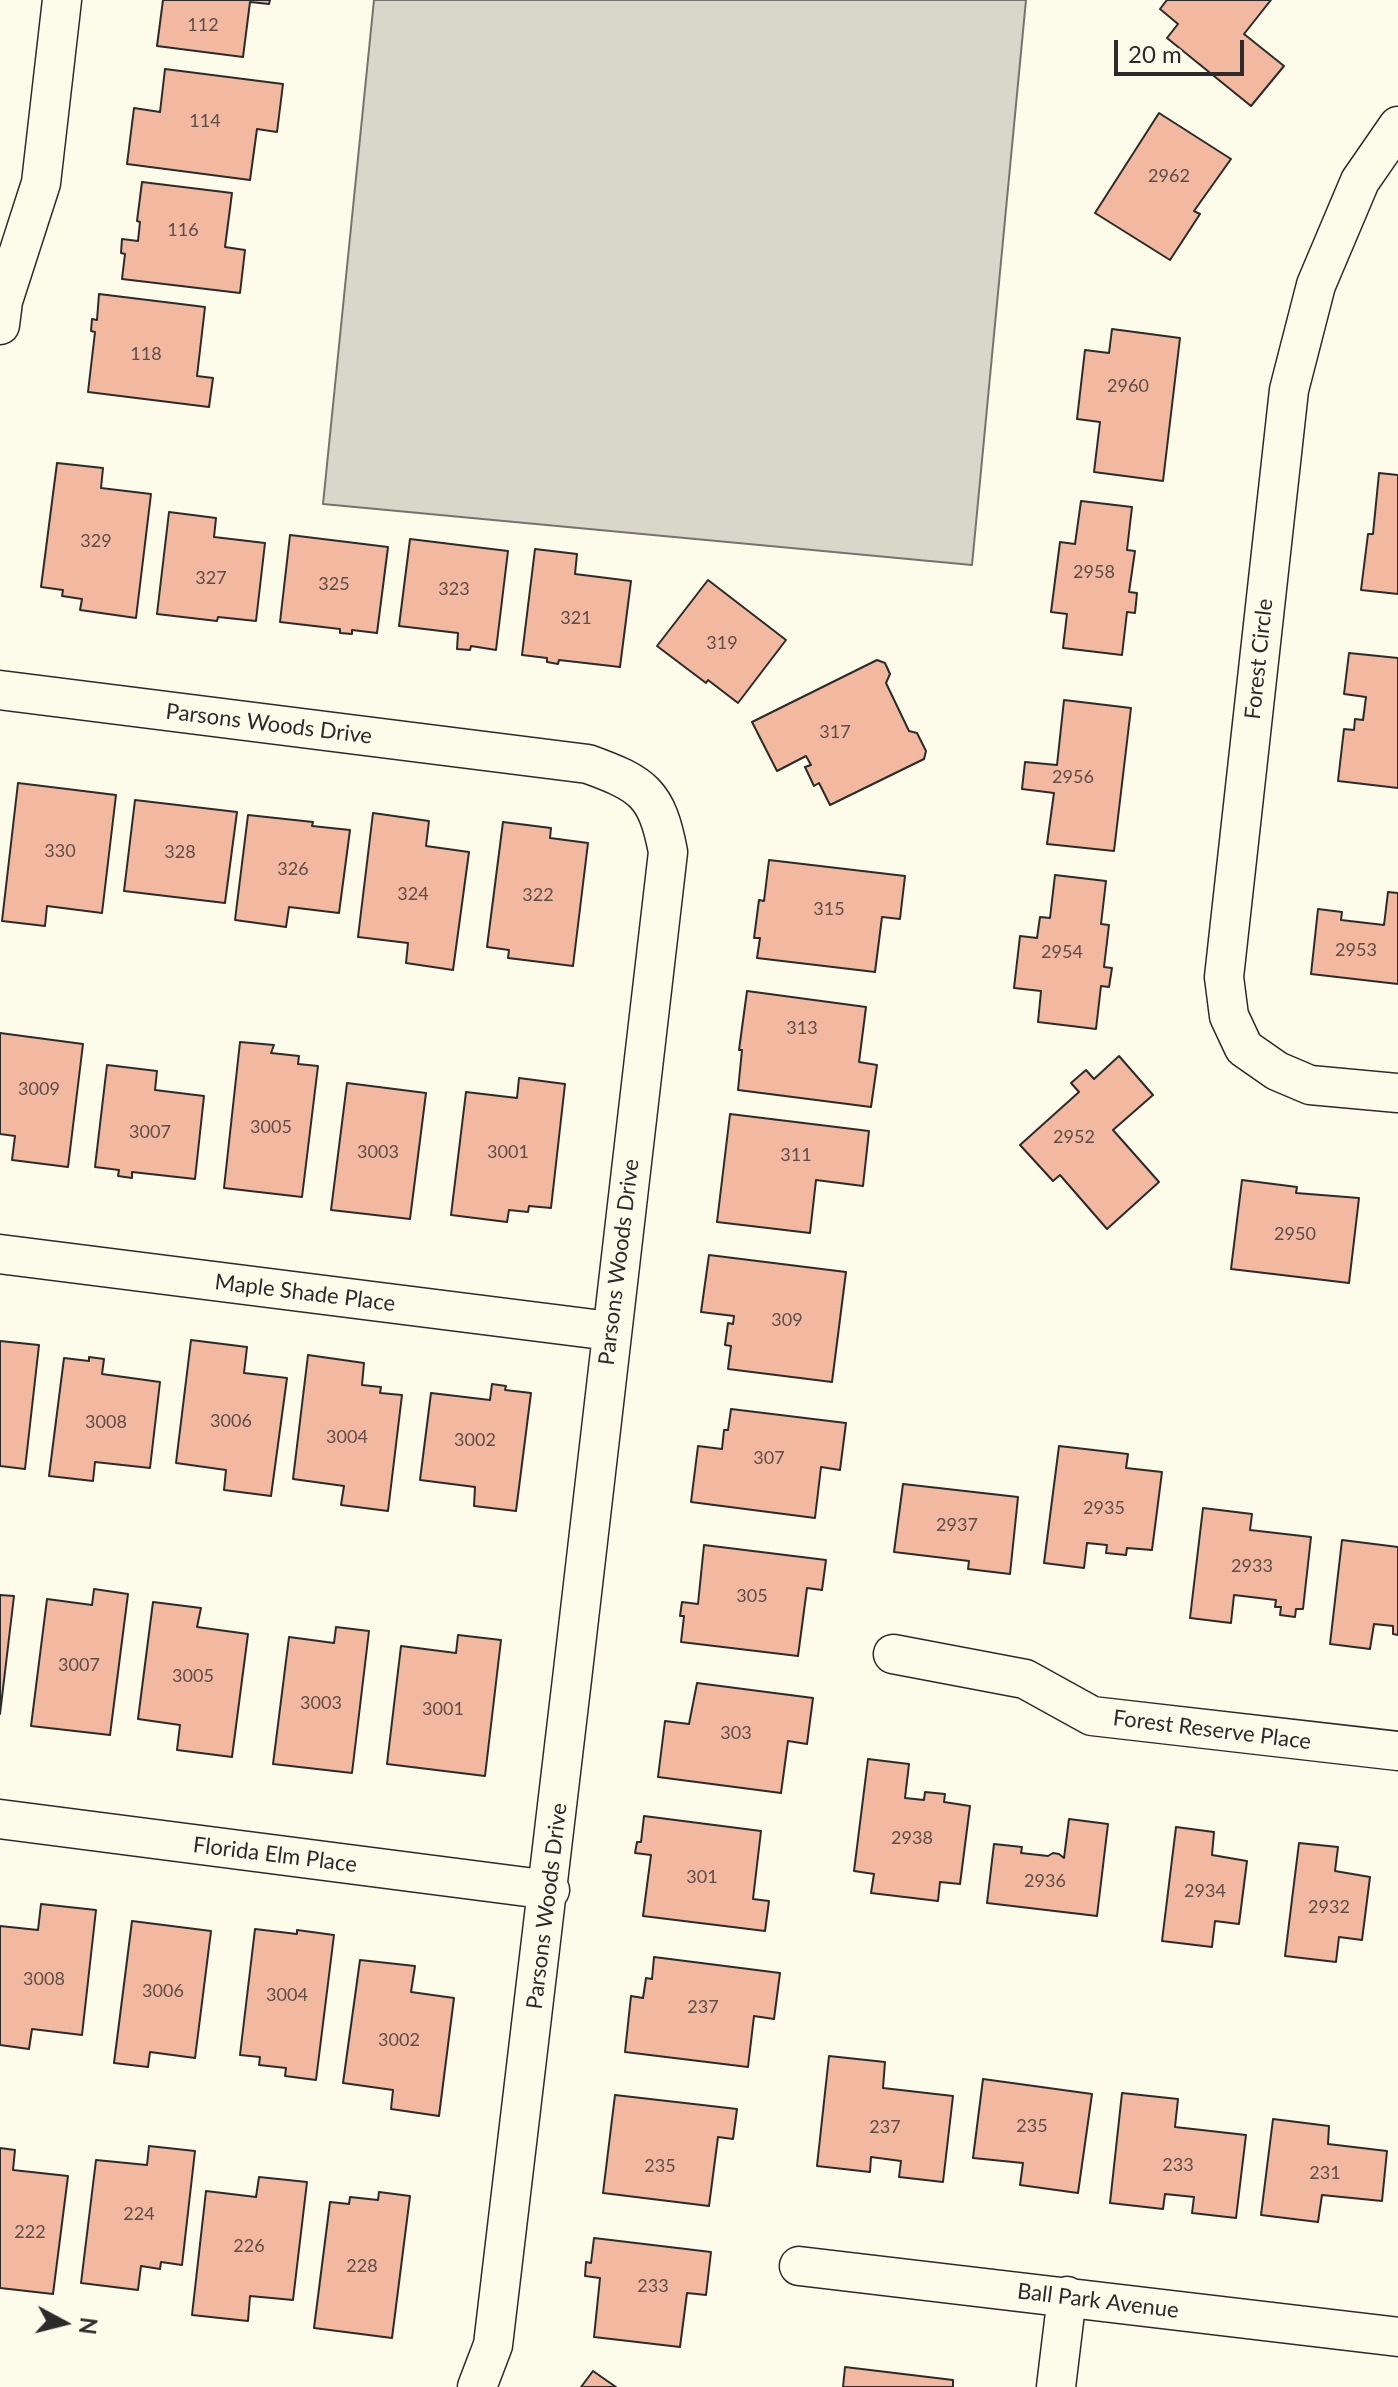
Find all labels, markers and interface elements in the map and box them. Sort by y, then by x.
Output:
house number: 112 [187,14,219,36]
scale bar [1118,24,1248,74]
text: 20 m [1128,39,1182,68]
house number: 114 [189,110,221,132]
house number: 2962 [1148,165,1190,187]
house number: 116 [167,219,199,241]
house number: 118 [130,343,162,365]
house number: 2960 [1107,375,1149,397]
house number: 329 [80,530,112,552]
house number: 2958 [1073,561,1115,583]
house number: 327 [195,567,227,589]
house number: 325 [318,573,350,595]
house number: 323 [438,578,470,600]
street label: Forest Circle [1240,597,1278,721]
house number: 321 [560,607,592,629]
house number: 319 [706,632,738,654]
street label: Parsons Woods Drive [164,698,374,750]
house number: 317 [819,721,851,743]
house number: 2956 [1052,766,1094,788]
house number: 330 [44,840,76,862]
house number: 328 [164,841,196,863]
house number: 326 [277,858,309,880]
house number: 324 [397,883,429,905]
house number: 322 [522,884,554,906]
house number: 315 [813,898,845,920]
house number: 2953 [1335,939,1377,961]
house number: 2954 [1041,941,1083,963]
house number: 313 [786,1017,818,1039]
house number: 3009 [18,1078,60,1100]
house number: 3005 [250,1116,292,1138]
house number: 3007 [129,1121,171,1143]
house number: 2952 [1053,1126,1095,1148]
house number: 3003 [357,1141,399,1163]
house number: 3001 [487,1141,529,1163]
house number: 311 [780,1144,812,1166]
street label: Parsons Woods Drive [593,1157,645,1367]
house number: 2950 [1274,1223,1316,1245]
street label: Maple Shade Place [213,1269,397,1317]
house number: 309 [771,1309,803,1331]
house number: 3006 [210,1410,252,1432]
house number: 3008 [85,1411,127,1433]
house number: 3004 [326,1426,368,1448]
house number: 3002 [454,1429,496,1451]
house number: 307 [753,1447,785,1469]
house number: 2935 [1083,1497,1125,1519]
house number: 2937 [936,1514,978,1536]
house number: 2933 [1231,1555,1273,1577]
house number: 305 [736,1585,768,1607]
house number: 3007 [58,1654,100,1676]
house number: 3005 [172,1665,214,1687]
house number: 3003 [300,1692,342,1714]
house number: 3001 [422,1698,464,1720]
street label: Forest Reserve Place [1111,1705,1313,1755]
house number: 303 [720,1722,752,1744]
street label: Parsons Woods Drive [521,1801,573,2011]
house number: 2938 [891,1827,933,1849]
street label: Florida Elm Place [192,1832,358,1878]
house number: 301 [686,1866,718,1888]
house number: 2936 [1024,1870,1066,1892]
house number: 2934 [1184,1880,1226,1902]
house number: 2932 [1308,1896,1350,1918]
house number: 3008 [23,1968,65,1990]
house number: 3006 [142,1980,184,2002]
house number: 3004 [266,1984,308,2006]
house number: 237 [687,1996,719,2018]
house number: 3002 [378,2029,420,2051]
house number: 235 [1016,2115,1048,2137]
house number: 237 [869,2116,901,2138]
house number: 233 [1162,2154,1194,2176]
house number: 235 [644,2155,676,2177]
house number: 231 [1309,2162,1341,2184]
house number: 224 [123,2203,155,2225]
house number: 222 [14,2221,46,2243]
house number: 226 [233,2235,265,2257]
house number: 228 [346,2255,378,2277]
house number: 233 [637,2275,669,2297]
street label: Ball Park Avenue [1016,2278,1180,2324]
north arrow [24,2283,104,2363]
text: N [74,2316,103,2336]

